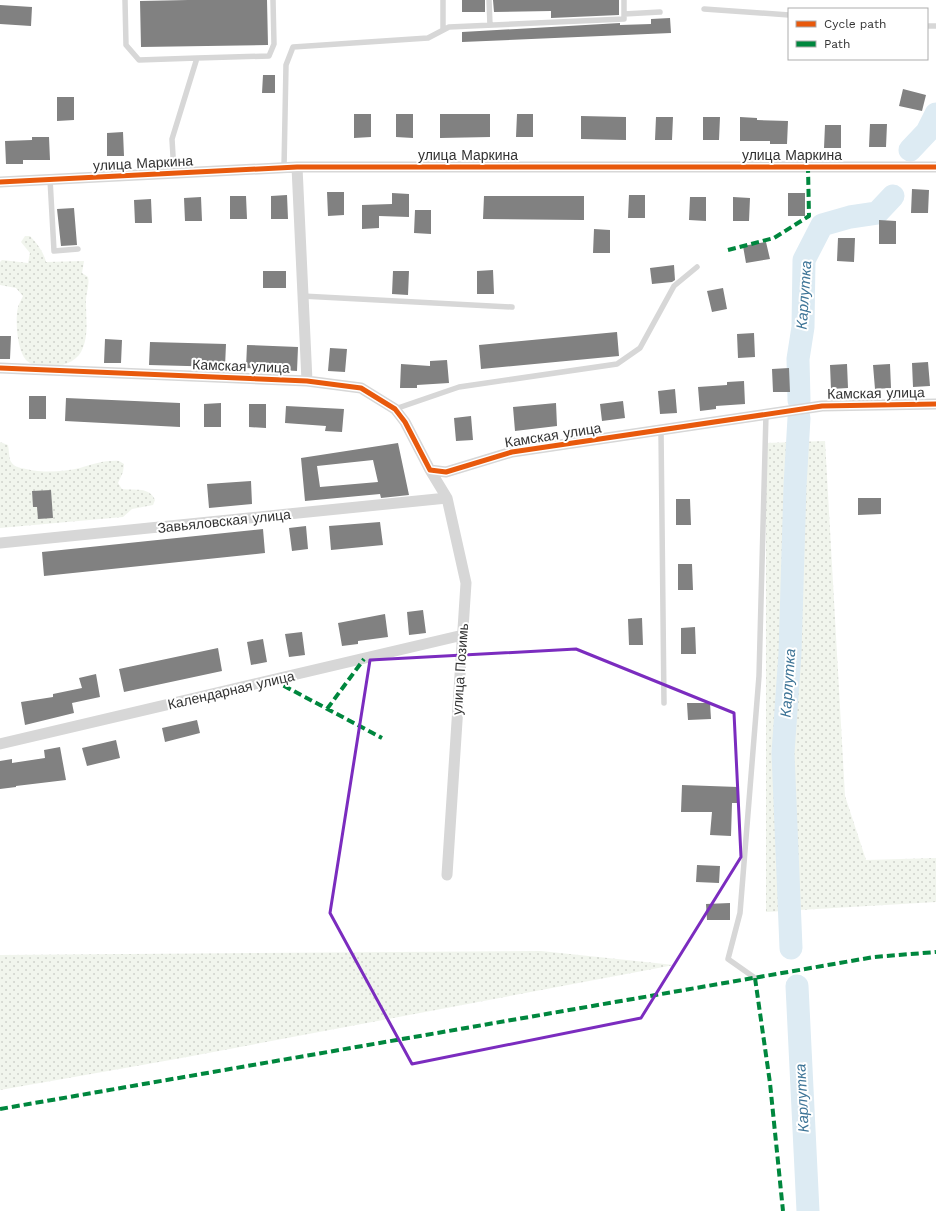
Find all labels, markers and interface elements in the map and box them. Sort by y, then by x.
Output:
legend [788,8,928,60]
text: Cycle path [824,17,886,31]
text: Path [824,37,850,51]
street label: улица Маркина [418,147,518,163]
street label: улица Маркина [742,147,842,163]
street label: улица Маркина [93,152,194,174]
water label: Карлутка [793,260,815,330]
street label: Камская улица [192,356,290,376]
street label: Камская улица [827,384,925,402]
street label: Камская улица [504,419,603,451]
street label: Завьяловская улица [157,506,292,536]
street label: улица Позимь [449,622,471,716]
water label: Карлутка [777,648,799,718]
street label: Календарная улица [166,668,296,712]
water label: Карлутка [791,1063,813,1133]

